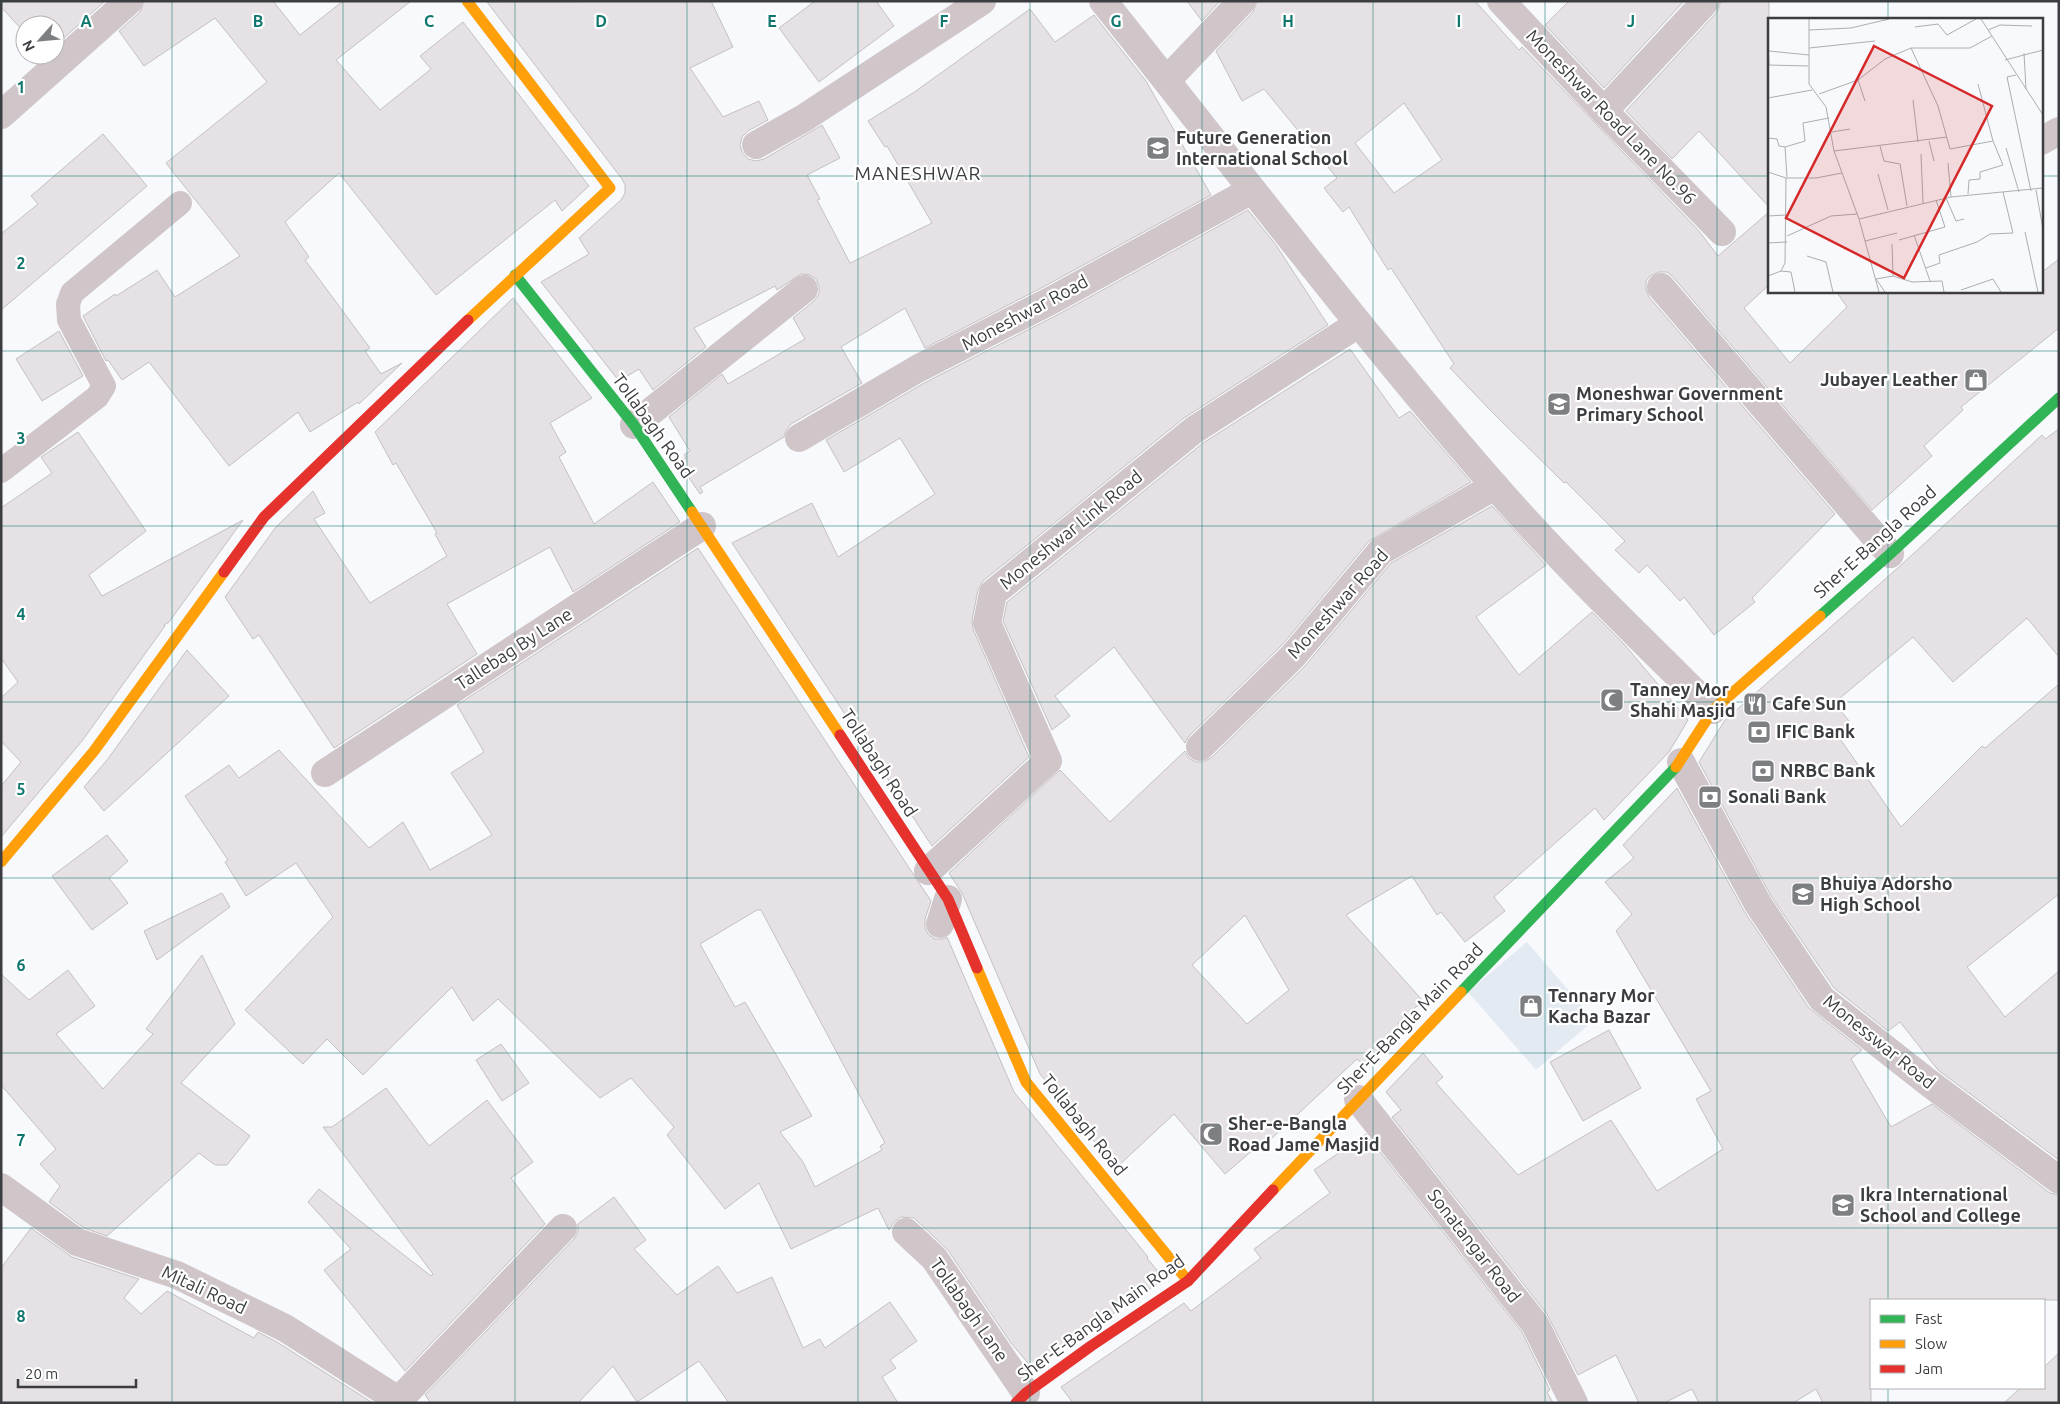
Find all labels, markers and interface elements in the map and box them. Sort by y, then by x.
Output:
text: A [80,12,92,30]
text: B [253,12,263,30]
text: C [424,12,434,30]
text: D [595,12,607,30]
text: E [767,12,777,30]
text: F [940,12,949,30]
text: G [1110,12,1122,30]
text: H [1282,12,1294,30]
text: I [1457,12,1461,30]
text: J [1627,12,1635,30]
north arrow [15,15,65,65]
inset map [1768,18,2042,292]
street label: Moneshwar Road Lane No.96 [1523,25,1701,208]
text: N [19,38,38,54]
text: 1 [16,78,26,96]
place label: Future Generation International School [1176,127,1348,168]
school or university icon: Future Generation International School [1145,135,1171,161]
district label: MANESHWAR [855,162,981,184]
text: 2 [16,254,26,272]
street label: Moneshwar Road [958,270,1091,354]
shop icon: Jubayer Leather [1963,367,1989,393]
street label: Tollabagh Road [609,369,698,482]
place label: Jubayer Leather [1820,369,1959,389]
place label: Moneshwar Government Primary School [1576,383,1783,424]
school or university icon: Moneshwar Government Primary School [1546,391,1572,417]
text: 3 [16,429,26,447]
street label: Moneshwar Link Road [995,466,1145,593]
street label: Sher-E-Bangla Road [1809,481,1940,601]
street label: Moneshwar Road [1283,545,1392,662]
street label: Tallebag By Lane [451,603,576,693]
text: 4 [16,605,26,623]
place label: Tanney Mor Shahi Masjid [1630,679,1735,720]
mosque icon: Tanney Mor Shahi Masjid [1599,687,1625,713]
restaurant icon: Cafe Sun [1742,691,1768,717]
place label: Cafe Sun [1772,693,1847,713]
street label: Tollabagh Road [838,705,922,820]
bank icon: IFIC Bank [1746,719,1772,745]
place label: IFIC Bank [1776,721,1855,741]
bank icon: NRBC Bank [1750,758,1776,784]
place label: NRBC Bank [1780,760,1875,780]
text: 5 [16,780,26,798]
bank icon: Sonali Bank [1697,784,1723,810]
place label: Sonali Bank [1728,786,1826,806]
place label: Bhuiya Adorsho High School [1820,873,1953,914]
school or university icon: Bhuiya Adorsho High School [1790,881,1816,907]
street label: Sher-E-Bangla Main Road [1332,939,1486,1098]
text: 6 [16,956,26,974]
place label: Tennary Mor Kacha Bazar [1548,985,1655,1026]
street label: Monesswar Road [1820,990,1939,1092]
shop icon: Tennary Mor Kacha Bazar [1518,993,1544,1019]
street label: Tollabagh Road [1038,1070,1132,1179]
place label: Sher-e-Bangla Road Jame Masjid [1228,1113,1379,1154]
mosque icon: Sher-e-Bangla Road Jame Masjid [1198,1121,1224,1147]
text: 7 [16,1131,26,1149]
place label: Ikra International School and College [1860,1184,2021,1225]
street label: Sonatangar Road [1424,1185,1525,1306]
school or university icon: Ikra International School and College [1830,1192,1856,1218]
street label: Sher-E-Bangla Main Road [1013,1250,1188,1384]
street label: Tollabagh Lane [927,1254,1013,1365]
street label: Mitali Road [159,1261,250,1317]
legend [1870,1299,2045,1389]
text: 8 [16,1307,26,1325]
text: Fast [1915,1310,1943,1327]
text: Slow [1915,1335,1948,1352]
scale bar [18,1356,135,1388]
text: Jam [1915,1360,1943,1377]
text: 20 m [25,1365,58,1382]

